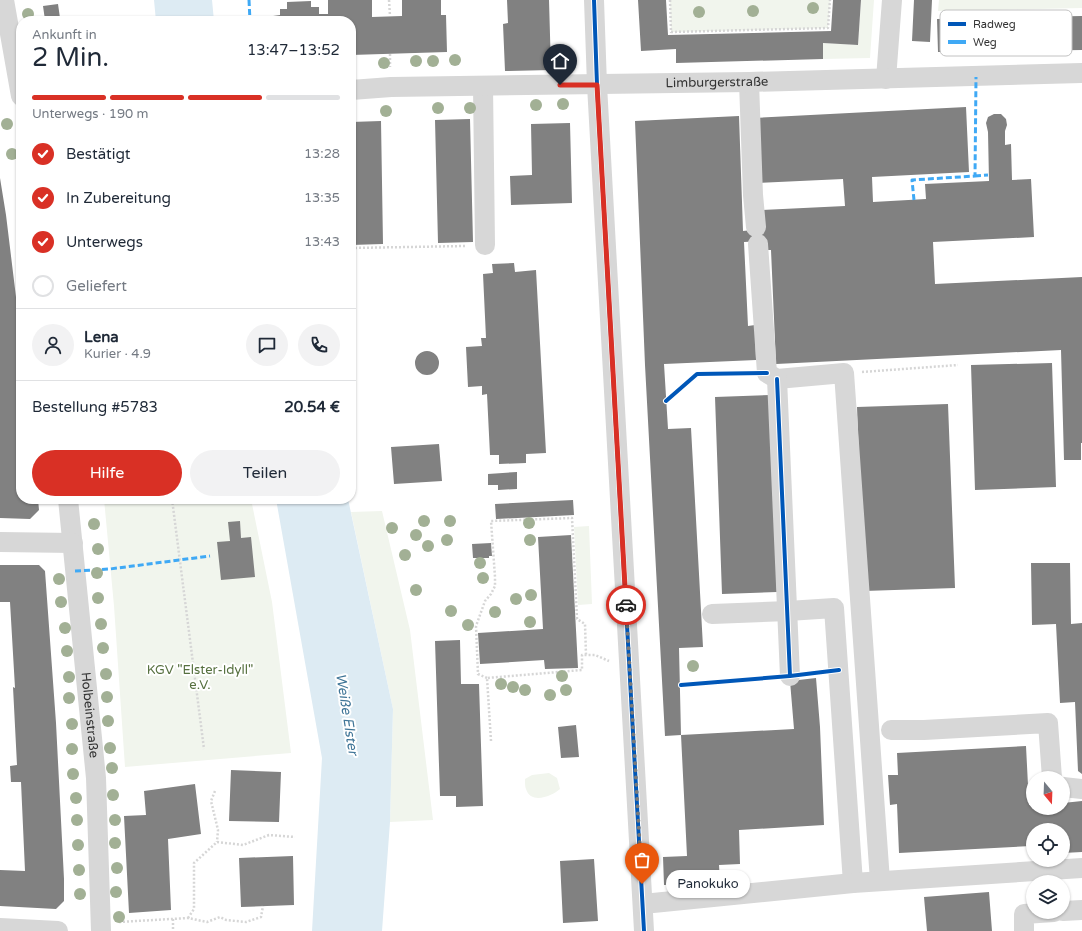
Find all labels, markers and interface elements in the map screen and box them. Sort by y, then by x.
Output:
legend [940,10,1072,56]
text: Radweg [973,18,1016,31]
text: Ankunft in [32,27,97,43]
text: Weg [973,36,997,49]
text: 13:47–13:52 [247,41,340,59]
text: 2 Min. [32,42,109,73]
pin [543,44,577,85]
icon: home [549,50,571,72]
street label: Limburgerstraße [665,73,769,91]
text: Unterwegs · 190 m [32,106,149,122]
icon: check [32,143,54,165]
text: Bestätigt [66,145,131,163]
text: 13:28 [304,146,340,162]
icon: check [32,187,54,209]
text: In Zubereitung [66,189,171,207]
text: 13:35 [304,190,340,206]
icon: check [32,231,54,253]
text: Unterwegs [66,233,143,251]
text: 13:43 [304,234,340,250]
text: Geliefert [66,277,127,295]
button: person [32,324,74,366]
button: chat [246,324,288,366]
button: phone [298,324,340,366]
text: Lena [84,328,119,346]
text: Kurier · 4.9 [84,346,151,362]
text: Bestellung #5783 [32,398,158,416]
text: 20.54 € [284,398,340,416]
button: Hilfe [32,450,182,496]
button: Teilen [190,450,340,496]
courier [606,585,646,625]
icon: car [615,594,637,616]
park label: KGV "Elster-Idyll" e.V. [147,662,253,693]
street label: Holbeinstraße [77,671,102,759]
water label: Weiße Elster [332,672,362,758]
north arrow [1026,771,1070,815]
map controls [1026,771,1070,919]
button: locate [1026,823,1070,867]
pin [625,843,659,884]
icon: bag [631,849,653,871]
callout: Panokuko [666,870,750,898]
button: layers [1026,875,1070,919]
text: Panokuko [677,876,739,892]

